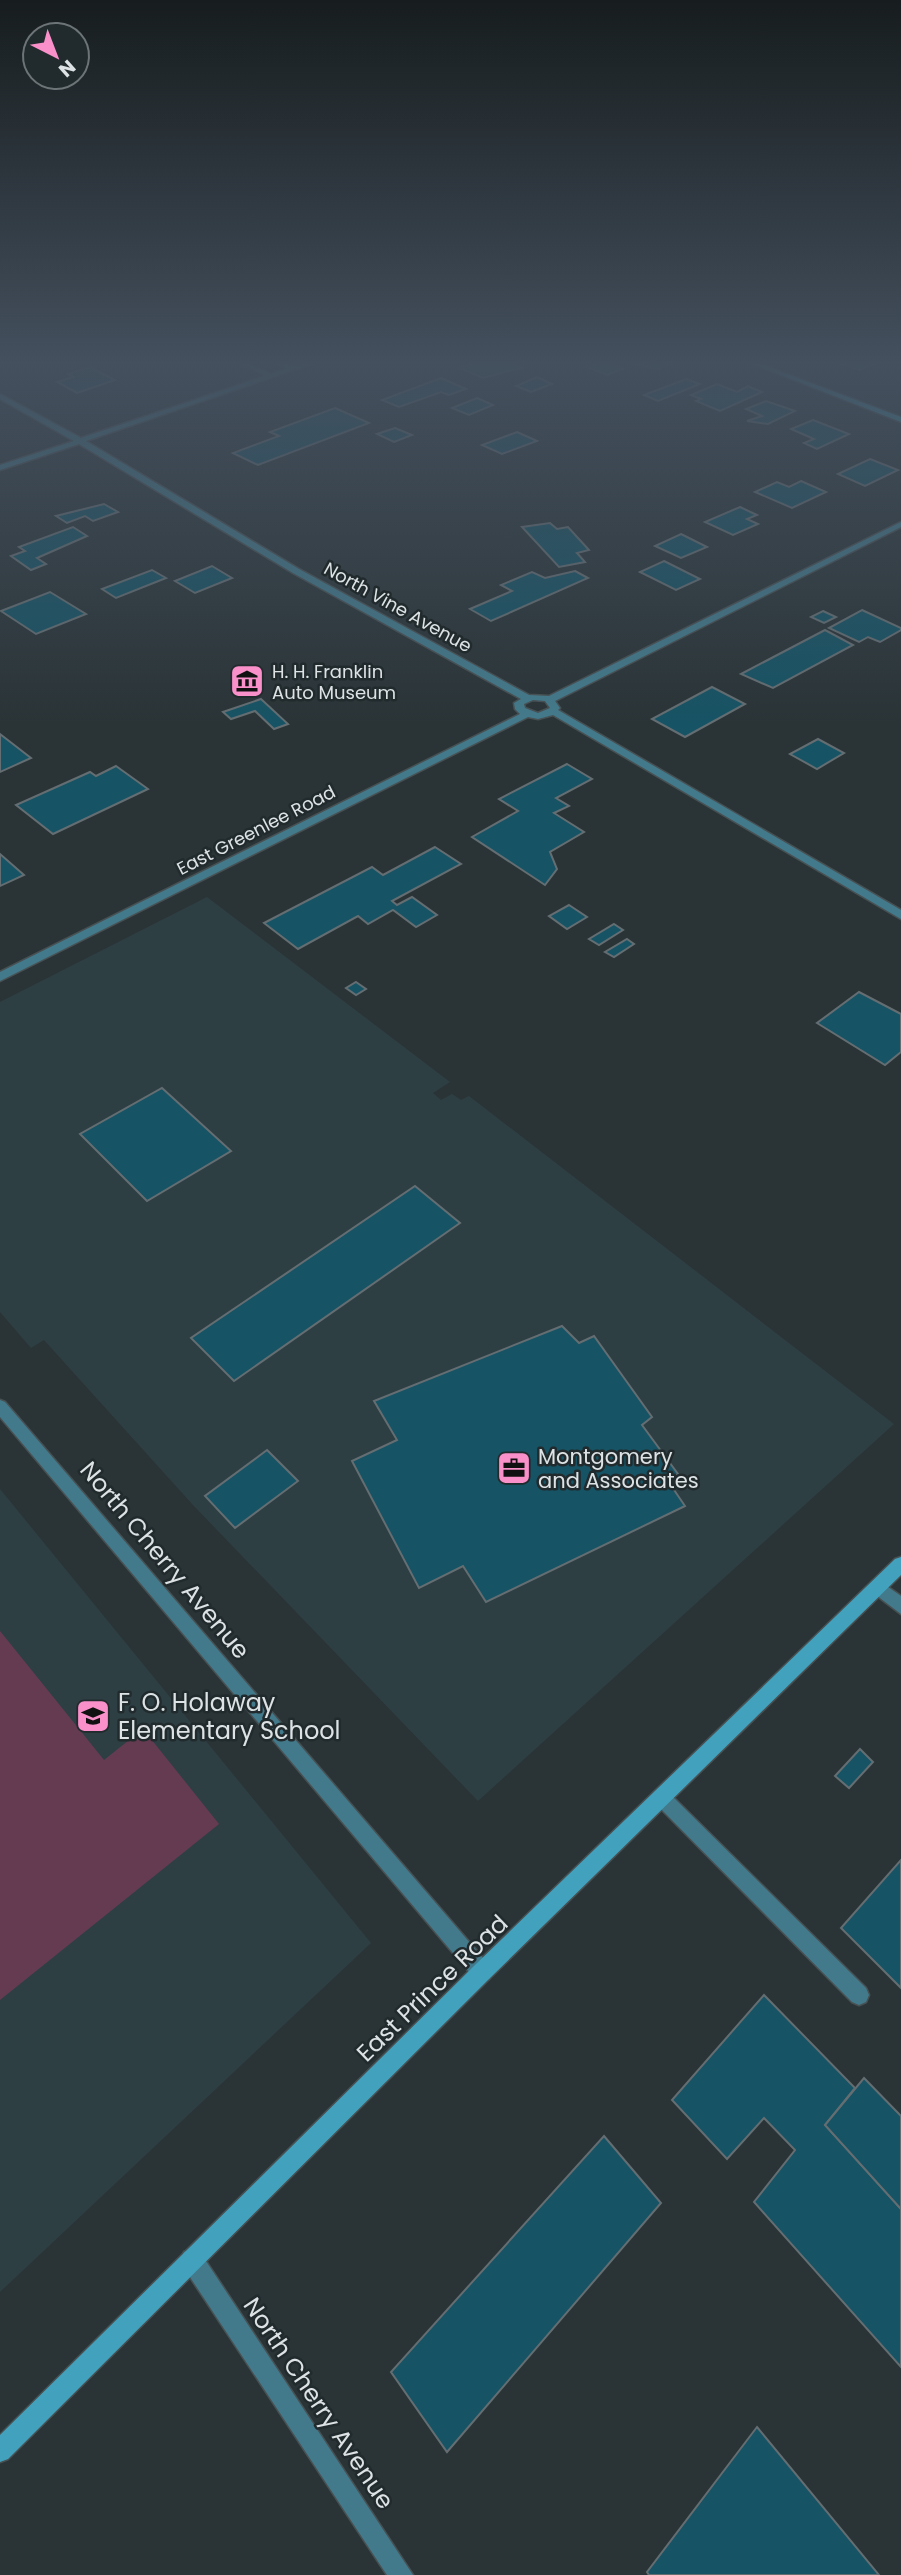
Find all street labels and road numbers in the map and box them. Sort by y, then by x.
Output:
street label: North Vine Avenue [320,556,476,658]
street label: East Greenlee Road [172,779,340,881]
street label: North Cherry Avenue [73,1454,257,1666]
street label: East Prince Road [349,1907,515,2069]
street label: North Cherry Avenue [236,2291,402,2515]

